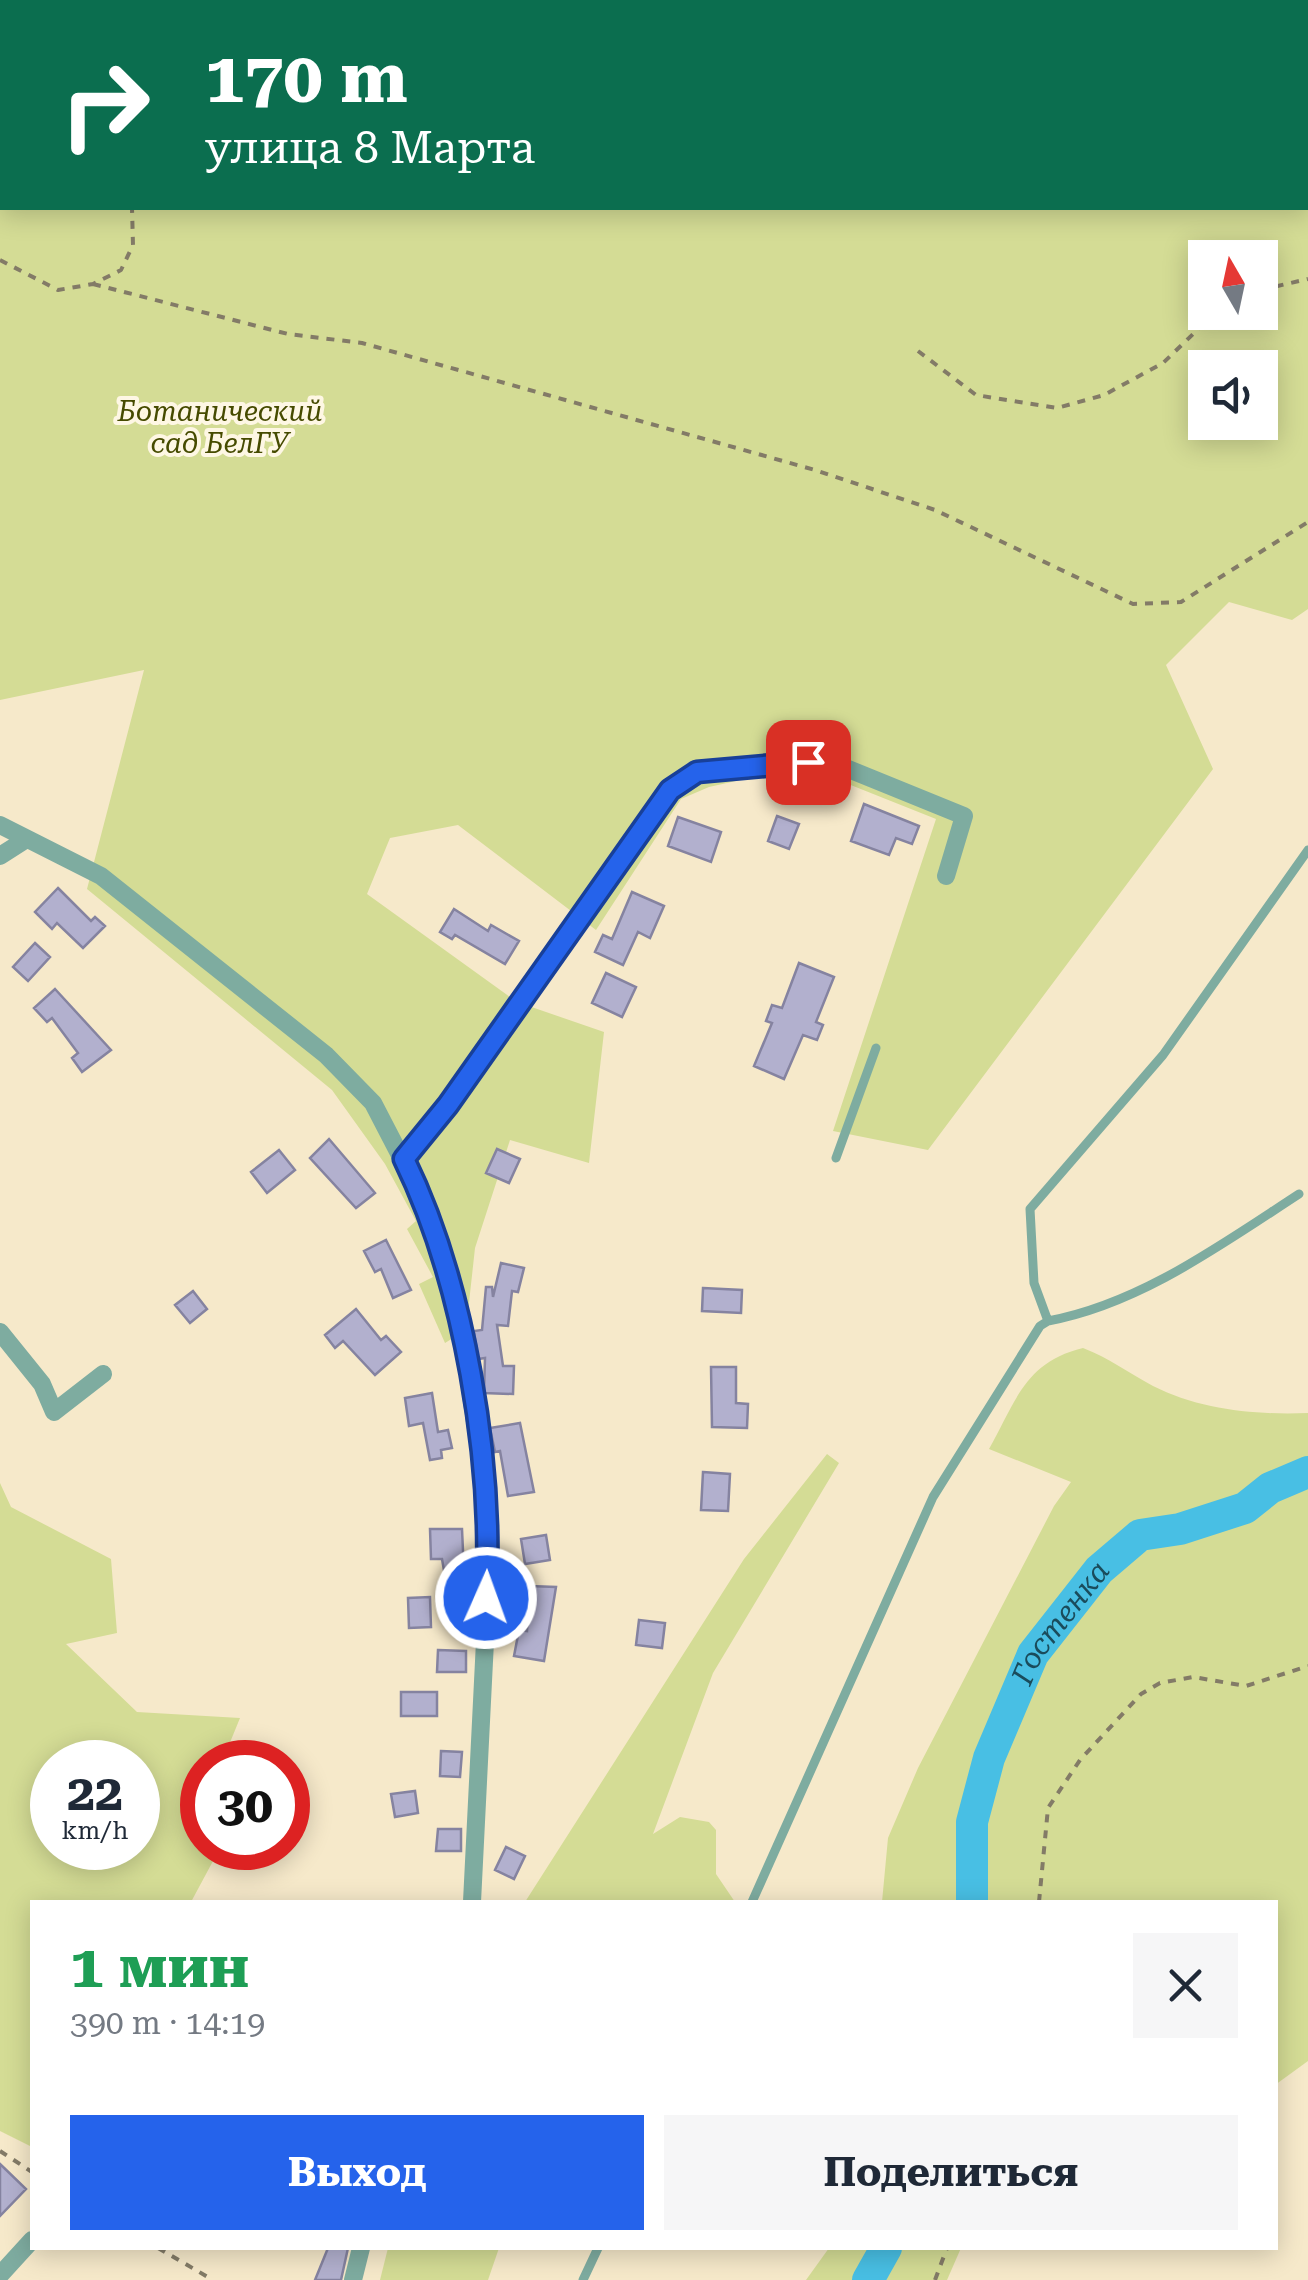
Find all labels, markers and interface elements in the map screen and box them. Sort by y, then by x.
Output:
text: 170 m [205,37,408,119]
icon: right [40,40,170,170]
text: улица 8 Марта [205,121,535,174]
north arrow [1188,240,1278,330]
map controls [1188,240,1278,440]
button: sound [1188,350,1278,440]
park label: Ботанический сад БелГУ [117,395,322,460]
pin [766,720,851,805]
icon: arrive [781,735,836,790]
position arrow [434,1546,538,1650]
water label: Гостенка [1004,1554,1116,1691]
speed limit sign: 30 [180,1740,310,1870]
text: 22 [67,1764,123,1822]
text: km/h [62,1816,128,1845]
text: 1 мин [70,1931,249,2002]
button: close [1133,1933,1238,2038]
text: 390 m · 14:19 [70,2004,265,2042]
button: Выход [70,2115,644,2230]
button: Поделиться [664,2115,1238,2230]

